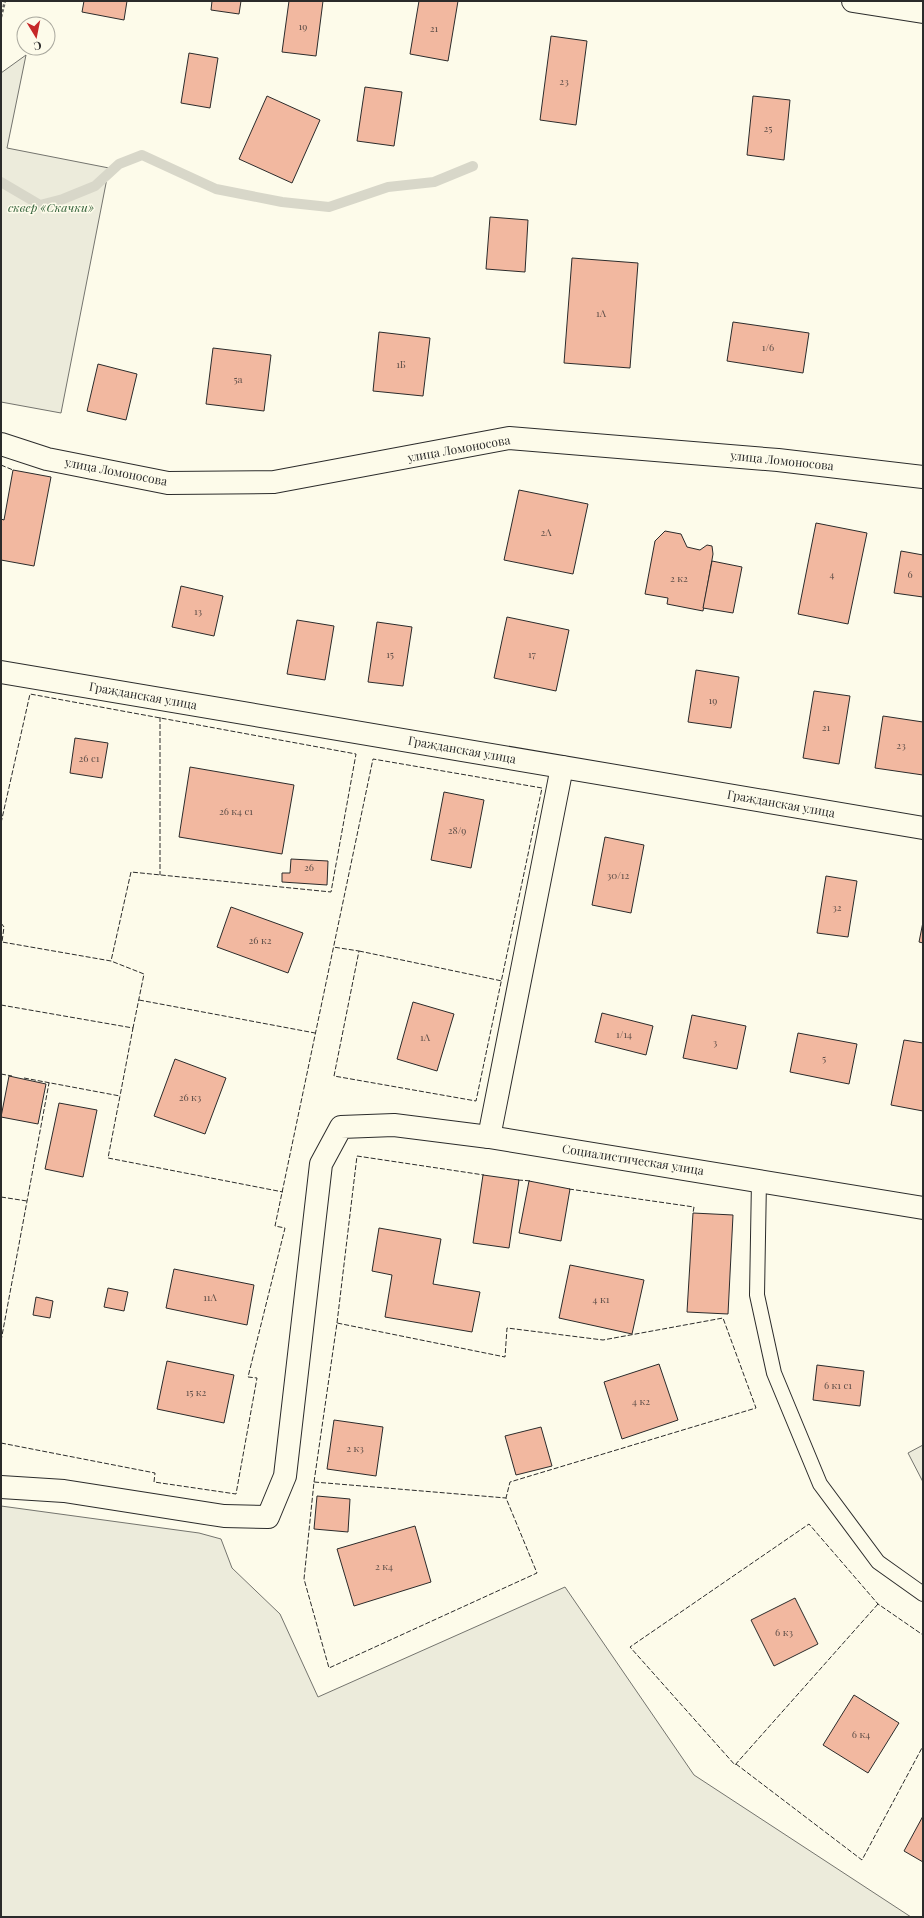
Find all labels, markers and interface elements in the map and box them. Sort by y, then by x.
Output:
north arrow [16,16,56,56]
house number: 19 [299,19,307,33]
house number: 21 [430,21,439,35]
text: С [32,38,43,54]
house number: 23 [559,74,569,88]
house number: 25 [764,121,772,135]
park label: сквер «Скачки» [8,199,94,215]
house number: 1А [596,306,607,320]
house number: 1/6 [762,340,774,354]
house number: 1Б [396,357,406,371]
house number: 5а [233,372,243,386]
street label: улица Ломоносова [405,431,511,465]
street label: улица Ломоносова [729,447,835,473]
street label: улица Ломоносова [63,453,169,489]
house number: 2А [540,525,552,539]
house number: 4 [830,567,835,581]
house number: 6 [907,567,913,581]
house number: 2 к2 [670,571,688,585]
house number: 13 [194,604,203,618]
house number: 15 [386,647,394,661]
house number: 17 [528,647,536,661]
street label: Гражданская улица [88,678,198,712]
house number: 19 [709,693,717,707]
house number: 21 [822,720,831,734]
street label: Гражданская улица [407,732,517,766]
house number: 23 [896,738,906,752]
house number: 26 с1 [78,751,100,765]
street label: Гражданская улица [726,786,836,820]
house number: 26 к4 с1 [219,804,253,818]
house number: 28/9 [448,823,466,837]
house number: 26 [304,860,314,874]
house number: 30/12 [607,868,630,882]
house number: 32 [832,900,842,914]
house number: 26 к2 [249,933,272,947]
house number: 1/14 [616,1027,632,1041]
house number: 1А [420,1030,431,1044]
house number: 3 [713,1035,718,1049]
house number: 5 [822,1051,826,1065]
house number: 26 к3 [179,1090,202,1104]
street label: Социалистическая улица [561,1140,705,1178]
house number: 11А [203,1290,218,1304]
house number: 4 к1 [593,1292,610,1306]
house number: 6 к1 с1 [824,1378,852,1392]
house number: 15 к2 [186,1385,207,1399]
house number: 4 к2 [632,1394,650,1408]
house number: 2 к3 [346,1441,364,1455]
house number: 2 к4 [375,1559,393,1573]
house number: 6 к3 [775,1625,793,1639]
house number: 6 к4 [852,1727,870,1741]

